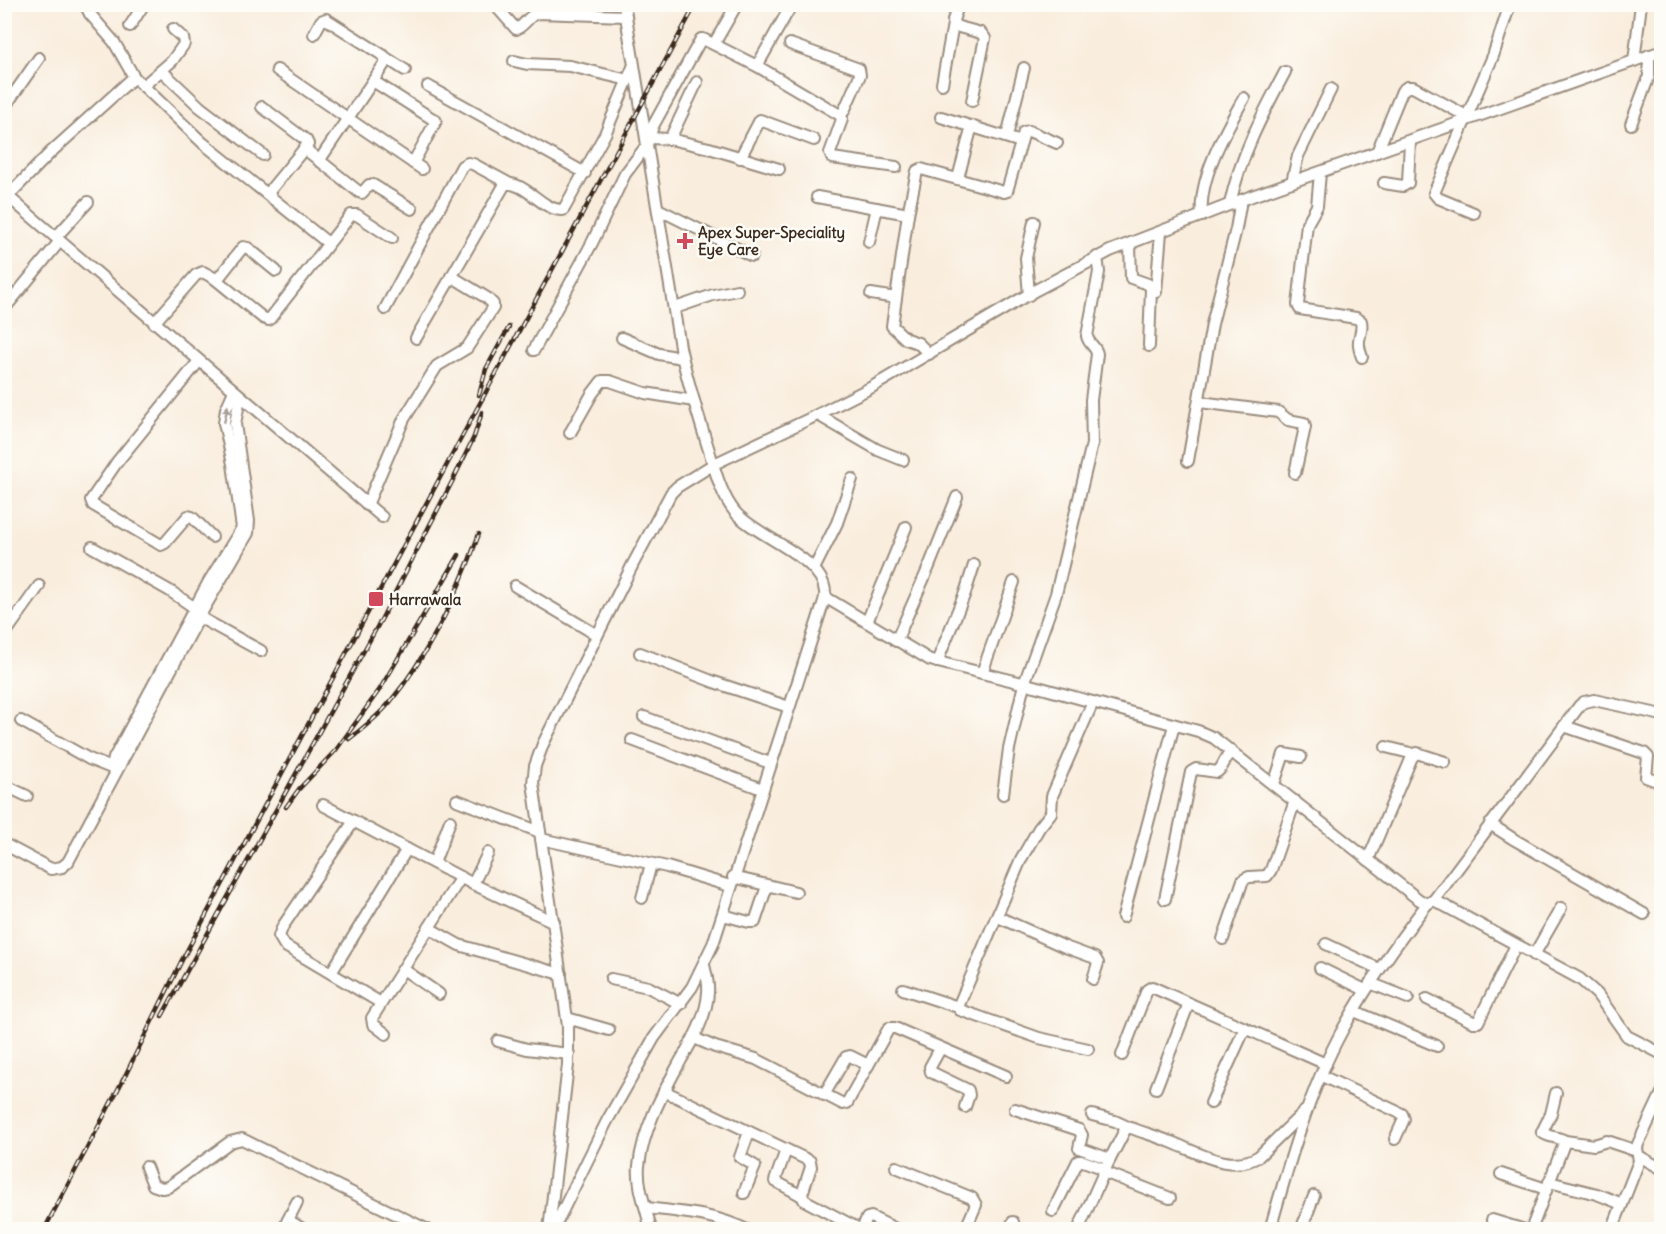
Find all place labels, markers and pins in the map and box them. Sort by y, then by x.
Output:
place label: Apex Super-Speciality Eye Care [698,223,845,260]
marker: Apex Super-Speciality Eye Care [676,232,694,250]
marker: Harrawala [367,590,385,608]
place label: Harrawala [389,590,462,609]

